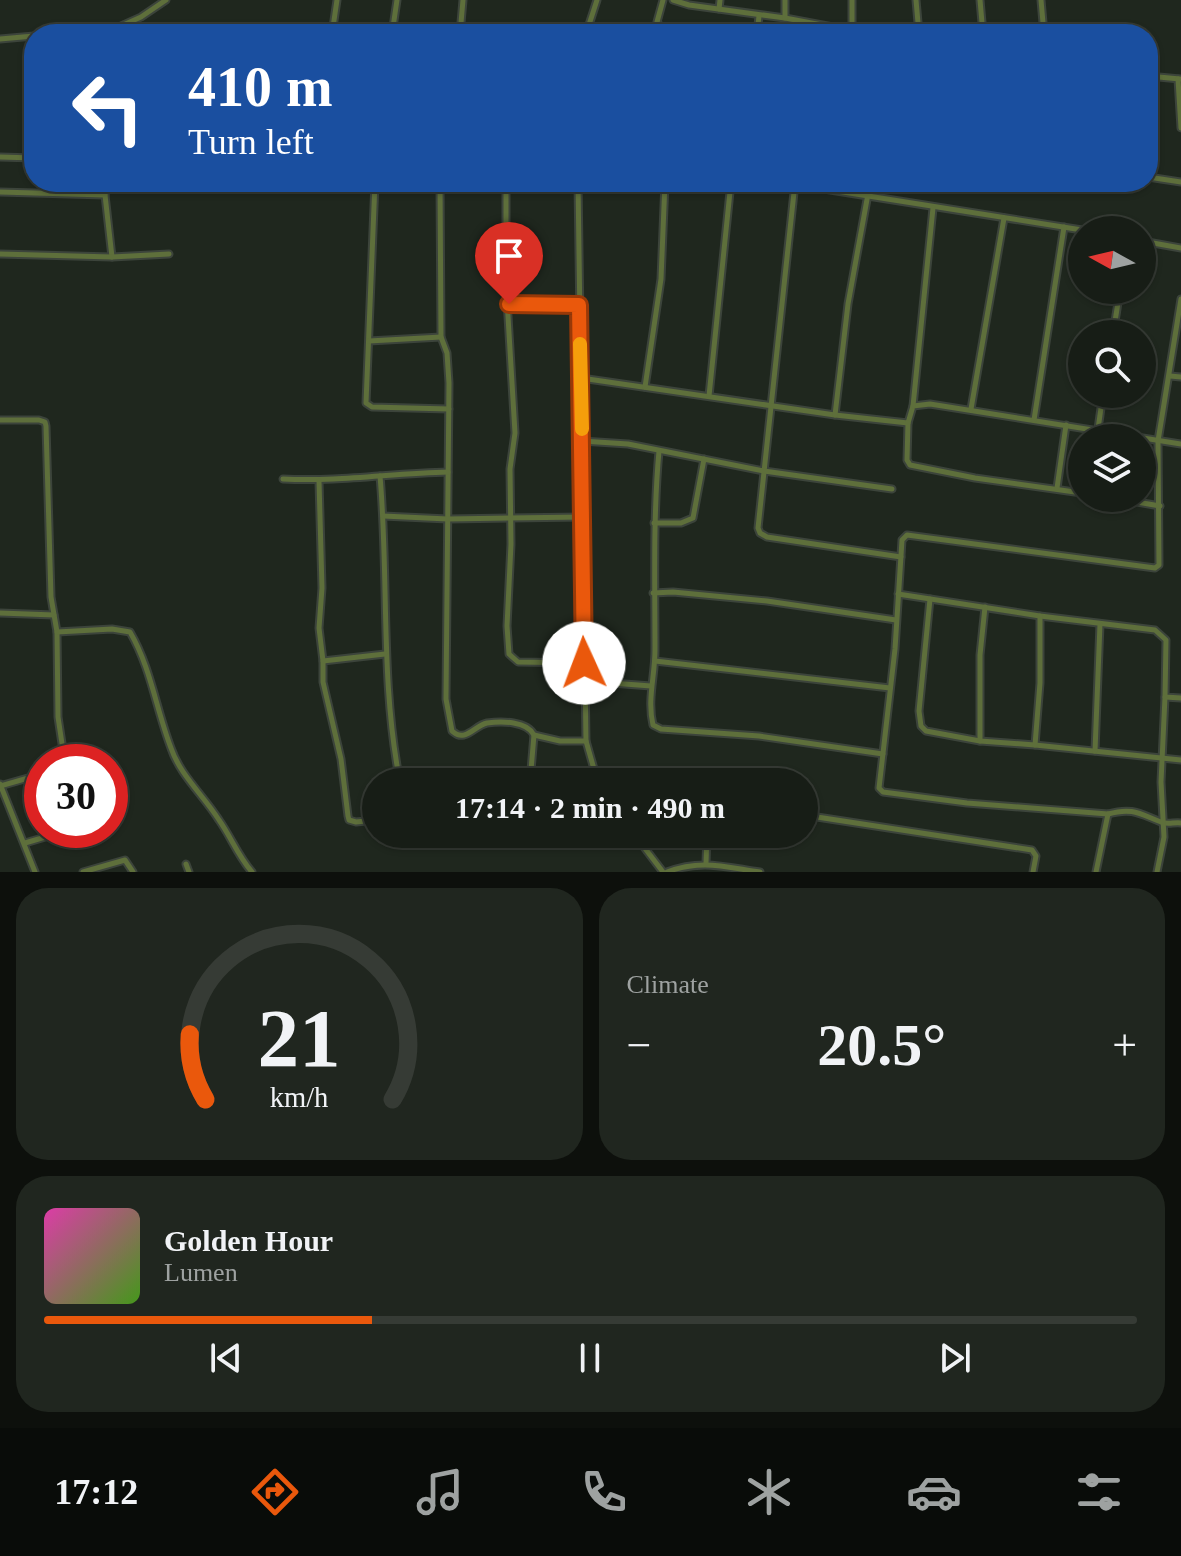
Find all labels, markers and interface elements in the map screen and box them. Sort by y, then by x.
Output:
icon: left [56,56,160,160]
text: 410 m [188,56,333,118]
text: Turn left [188,122,314,162]
north arrow [1068,216,1156,304]
map controls [1068,216,1156,512]
pin [475,222,543,304]
icon: arrive [487,234,531,278]
button: search [1068,320,1156,408]
button: layers [1068,424,1156,512]
position arrow [542,621,626,705]
speed limit sign: 30 [24,744,128,848]
text: 17:14 · 2 min · 490 m [455,791,725,824]
text: Climate [627,970,709,999]
text: 21 [258,992,341,1084]
text: 20.5° [817,1012,946,1078]
text: − [627,1021,651,1070]
text: + [1112,1021,1137,1070]
text: km/h [270,1082,329,1113]
text: Golden Hour [164,1224,333,1257]
text: Lumen [164,1258,238,1287]
icon: previous [204,1336,248,1380]
icon: pause [568,1336,612,1380]
icon: next [933,1336,977,1380]
icon: directions [247,1464,303,1520]
icon: music [412,1464,468,1520]
icon: phone [576,1464,632,1520]
icon: climate [741,1464,797,1520]
icon: car [906,1464,962,1520]
icon: filters [1071,1464,1127,1520]
text: 17:12 [54,1472,138,1512]

